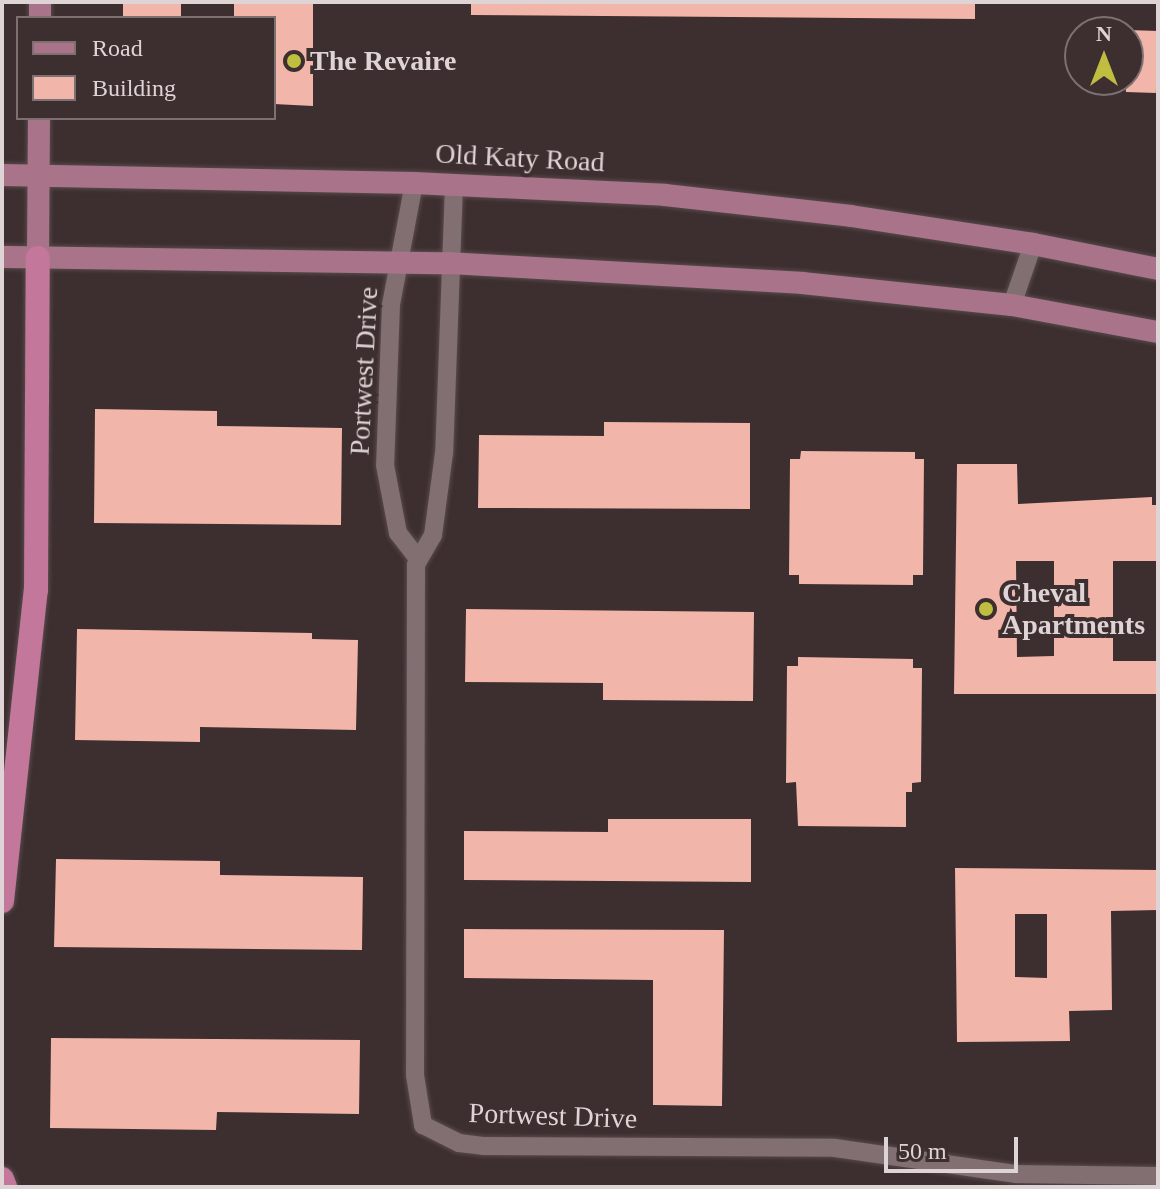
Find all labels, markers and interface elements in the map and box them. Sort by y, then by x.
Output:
legend [16,16,276,120]
north arrow [1064,16,1144,96]
text: N [1096,21,1112,46]
text: Road [92,35,143,61]
place label: The Revaire [310,44,456,78]
marker: The Revaire [285,52,303,70]
text: Building [92,75,176,101]
street label: Old Katy Road [434,137,606,179]
street label: Portwest Drive [343,286,385,456]
place label: Cheval Apartments [1002,576,1145,642]
marker: Cheval Apartments [977,600,995,618]
street label: Portwest Drive [468,1096,638,1136]
scale bar [888,1121,1022,1171]
text: 50 m [898,1138,947,1164]

